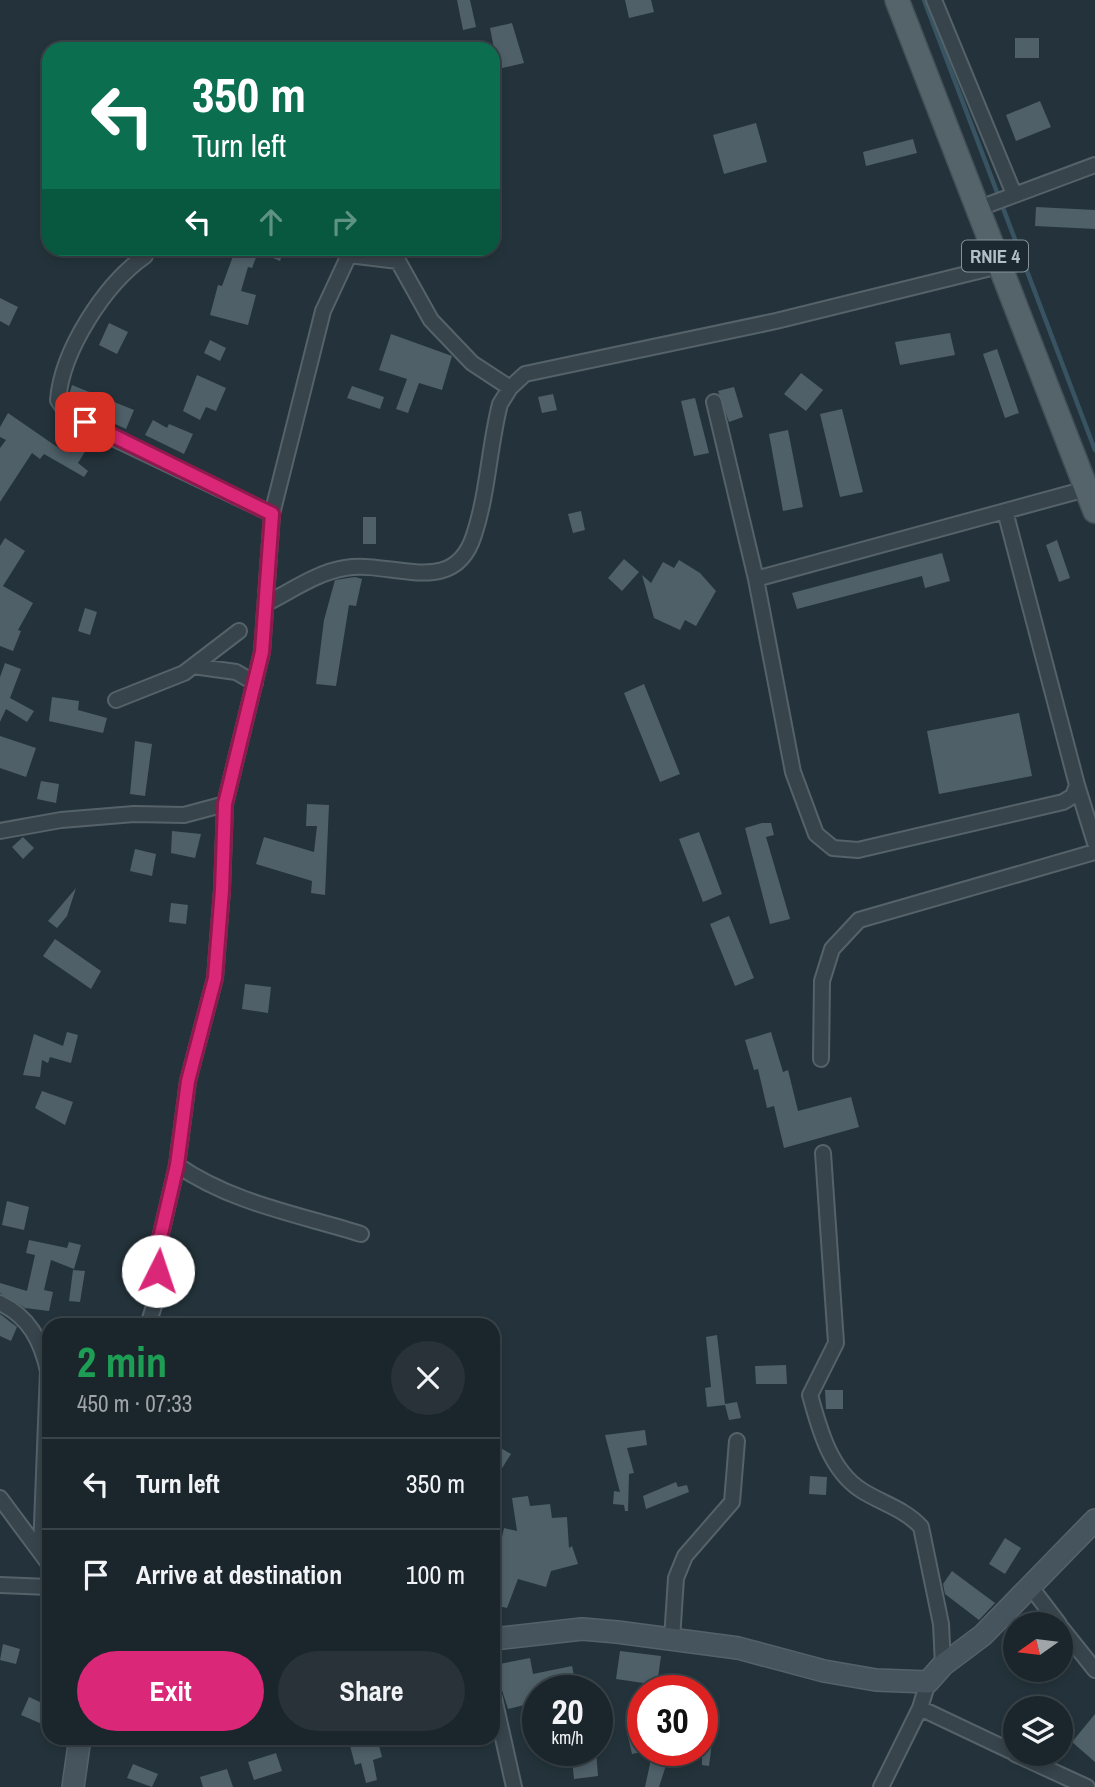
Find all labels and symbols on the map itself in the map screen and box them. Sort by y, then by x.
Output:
road number: RNIE 4 [962,240,1028,272]
pin [55,392,115,452]
position arrow [121,1234,195,1308]
north arrow [1003,1612,1073,1682]
speed limit sign: 30 [627,1675,718,1766]

